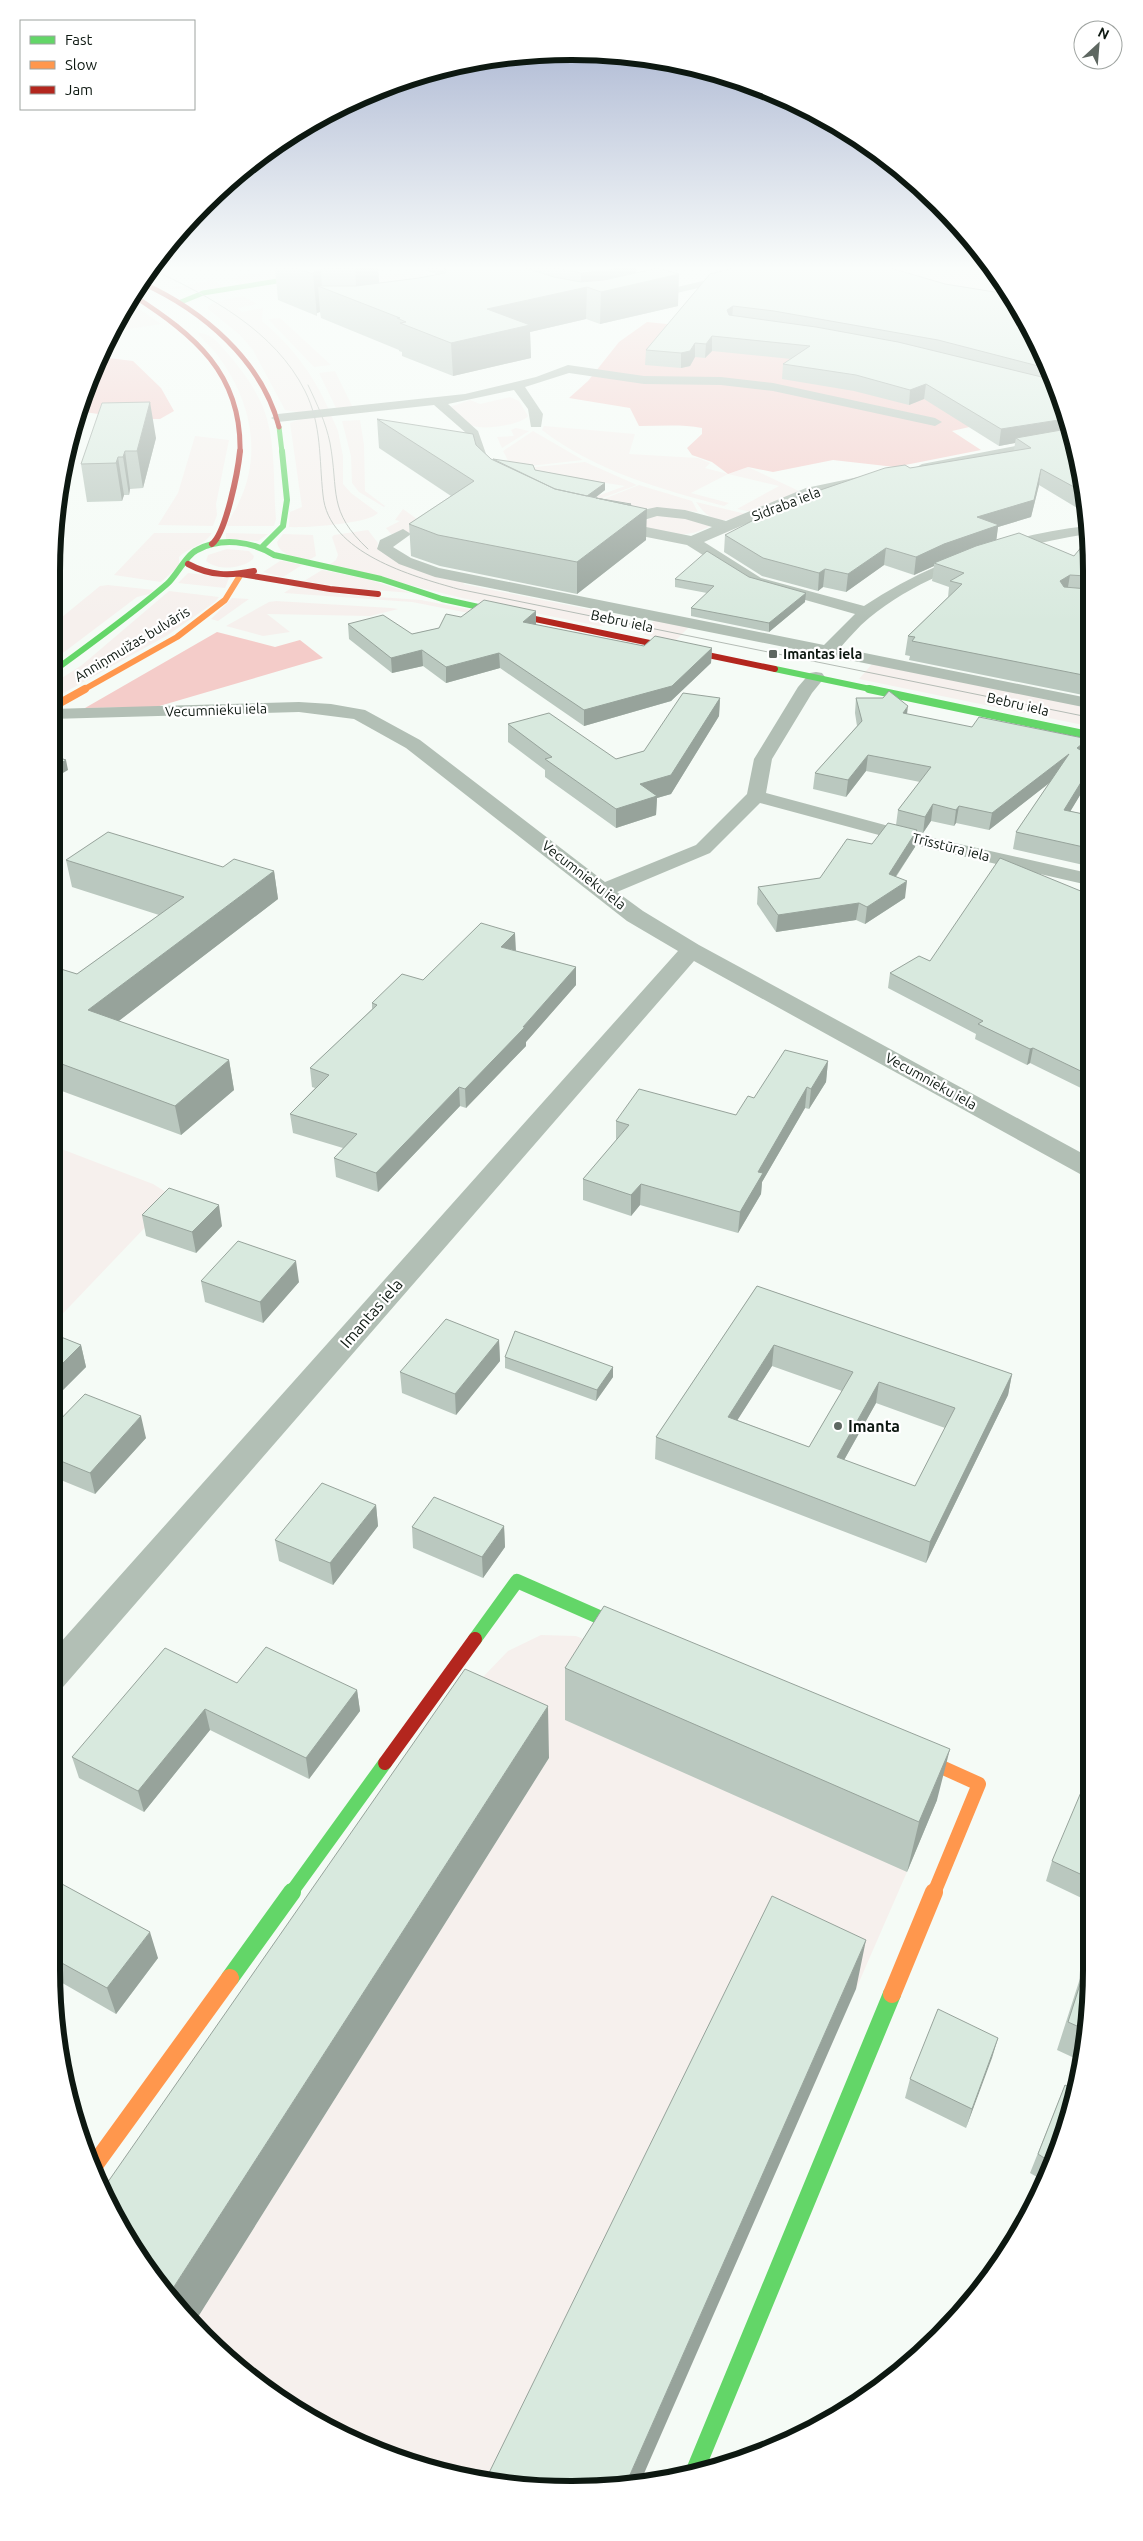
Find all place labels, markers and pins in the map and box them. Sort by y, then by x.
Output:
place label: Imantas iela [783,646,862,662]
marker: Imantas iela [767,648,779,660]
place label: Imanta [848,1417,900,1435]
marker: Imanta [832,1420,844,1432]

